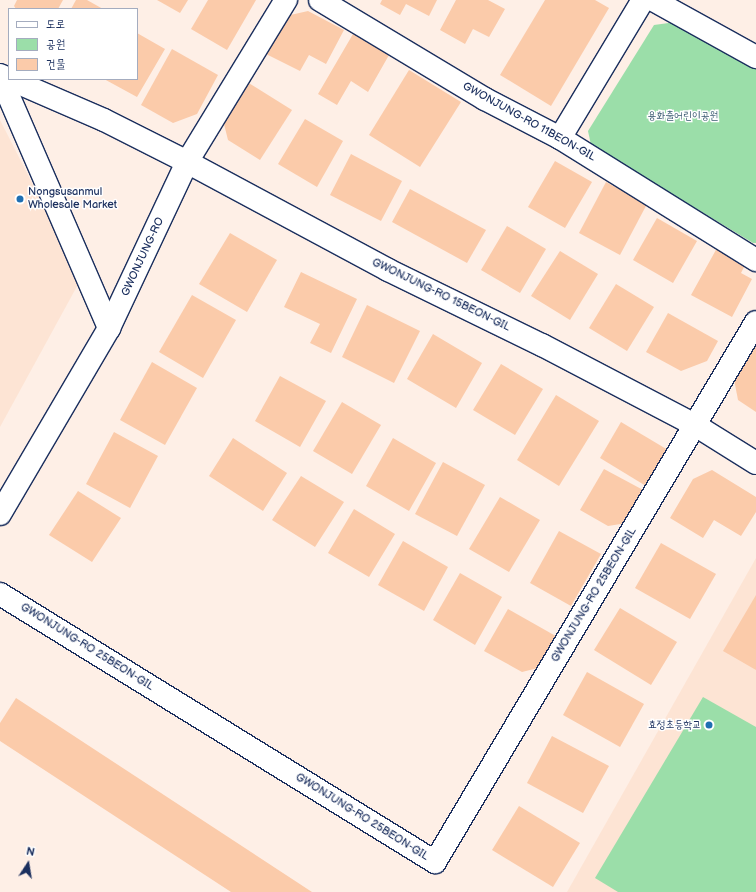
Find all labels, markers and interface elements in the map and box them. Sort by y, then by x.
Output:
legend [8,8,138,80]
text: 도로 [46,17,65,32]
text: 공원 [46,37,65,52]
text: 건물 [46,57,65,72]
street label: GWONJUNG-RO 11BEON-GIL [460,80,598,164]
park label: 용화출어린이공원 [648,109,718,123]
place label: Nongsusanmul Wholesale Market [28,186,117,212]
marker: Nongsusanmul Wholesale Market [15,194,25,204]
street label: GWONJUNG-RO [119,216,167,298]
street label: GWONJUNG-RO 15BEON-GIL [370,256,512,334]
street label: GWONJUNG-RO 25BEON-GIL [549,525,639,665]
street label: GWONJUNG-RO 25BEON-GIL [18,601,156,693]
place label: 효정초등학교 [648,718,701,732]
marker: 효정초등학교 [704,720,714,730]
street label: GWONJUNG-RO 25BEON-GIL [293,771,431,863]
north arrow [8,844,48,884]
text: N [25,845,36,859]

